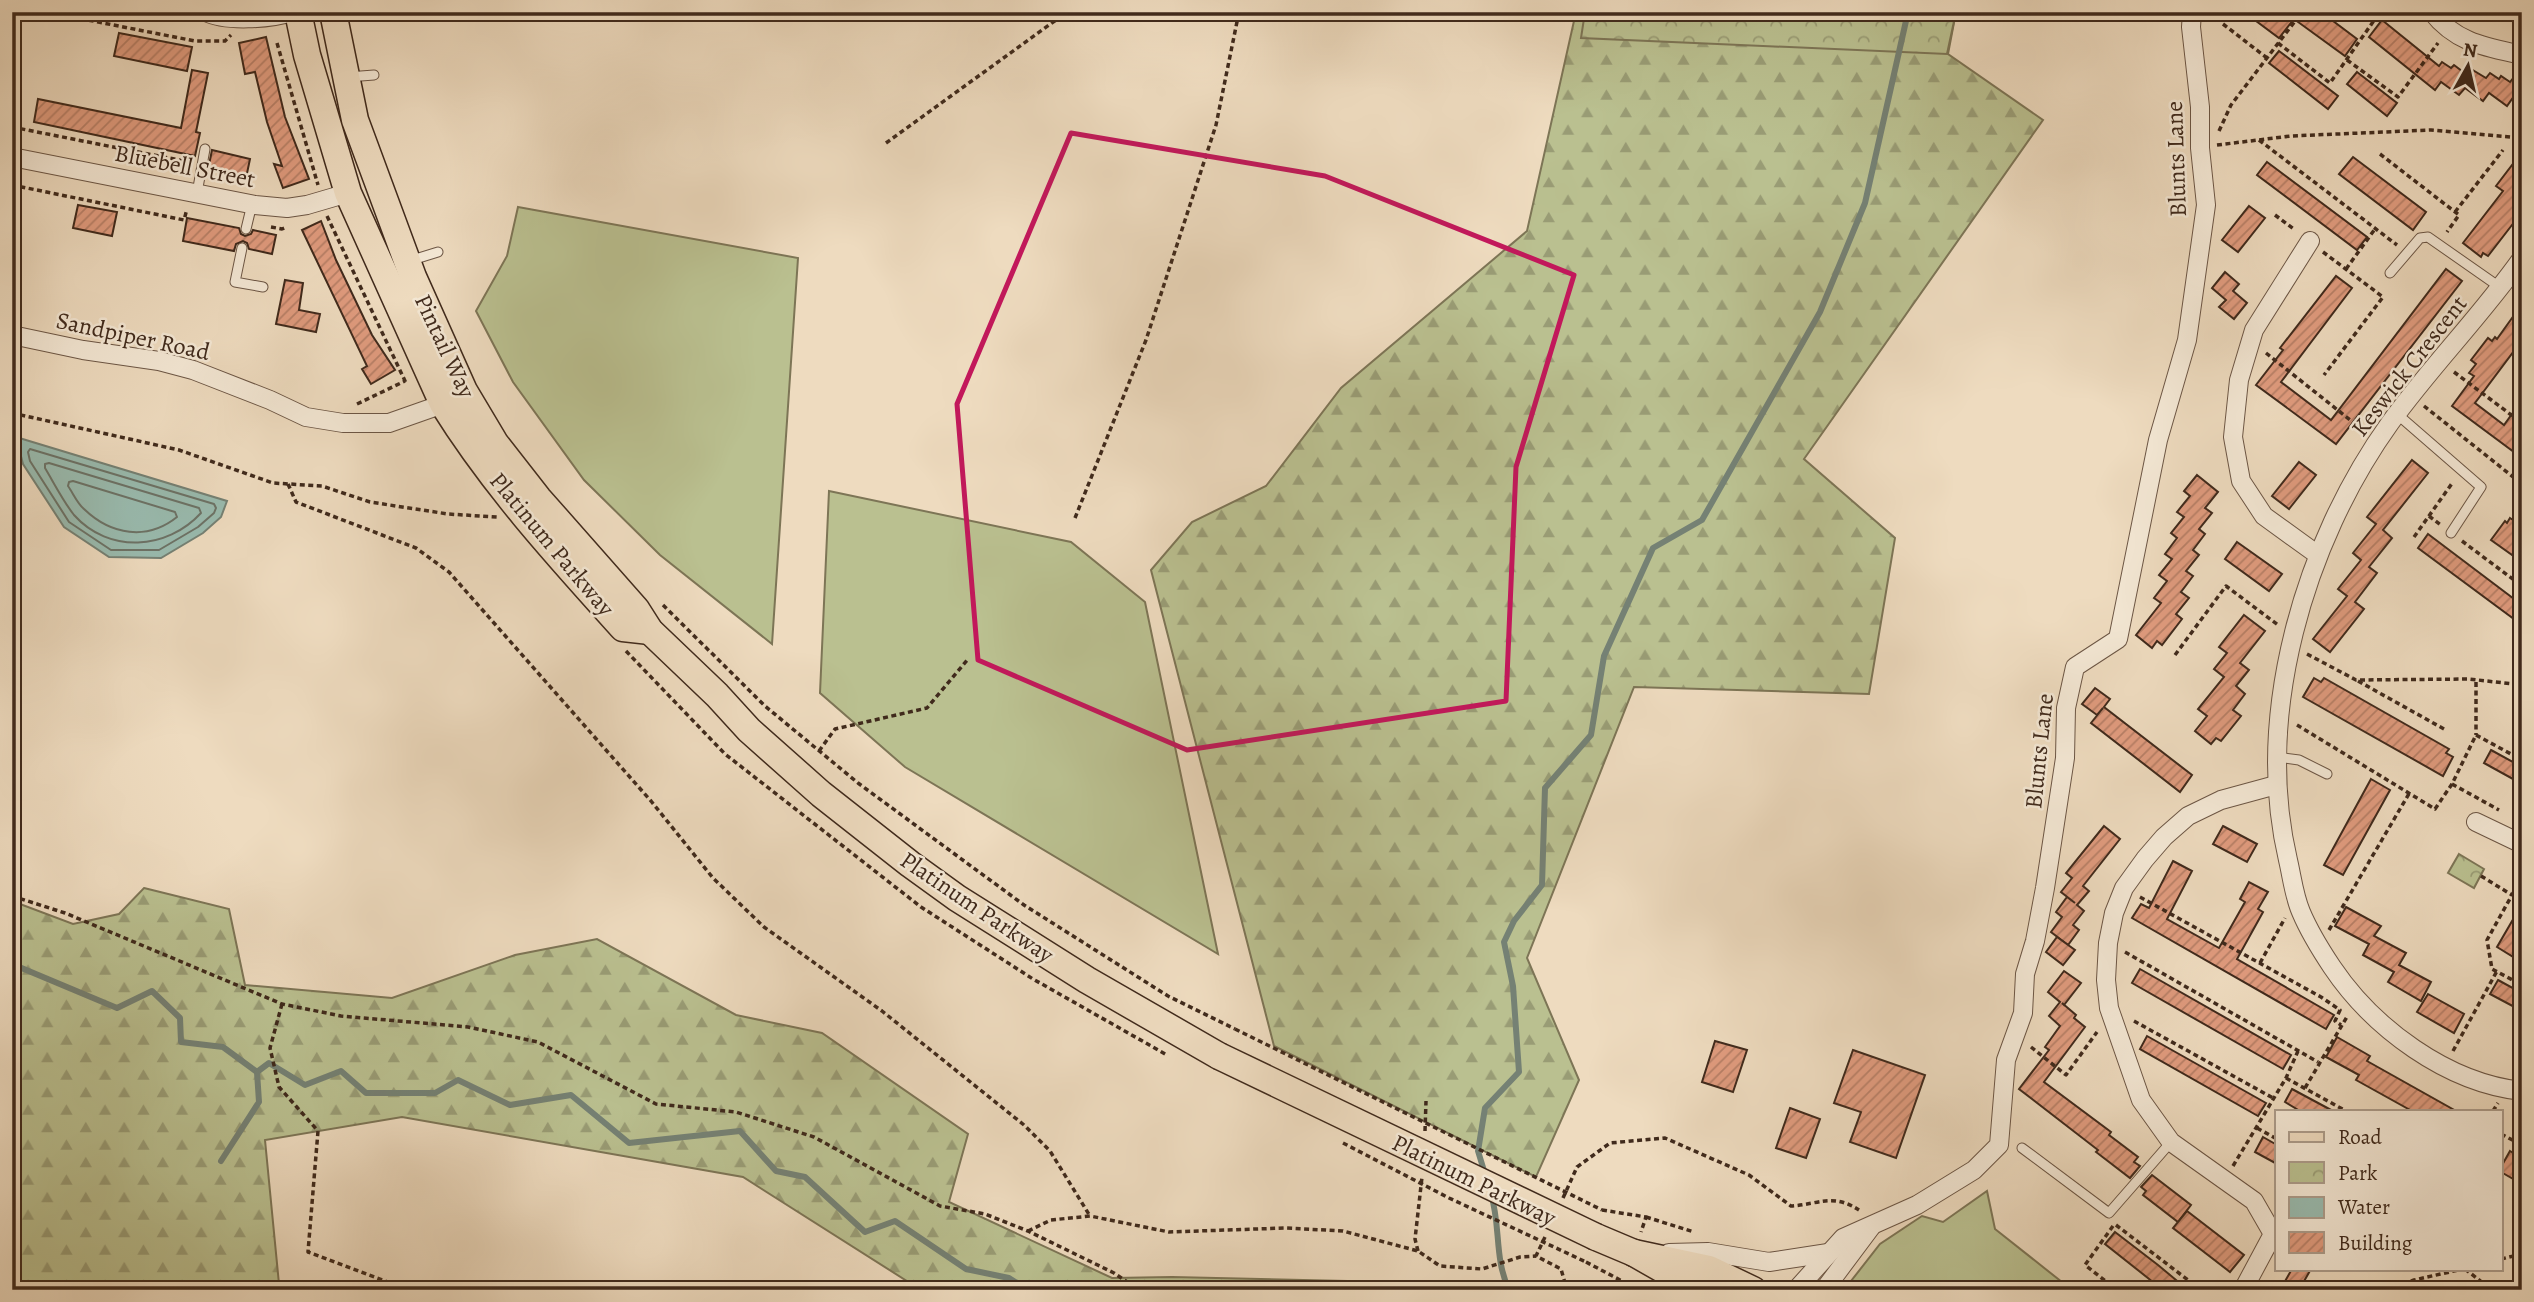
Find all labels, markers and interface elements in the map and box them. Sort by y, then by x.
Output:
north arrow [2432,32,2502,102]
text: N [2462,36,2479,64]
street label: Blunts Lane [2158,101,2194,217]
street label: Bluebell Street [112,137,258,195]
street label: Pintail Way [407,289,483,403]
street label: Keswick Crescent [2344,289,2474,443]
street label: Sandpiper Road [53,304,213,368]
street label: Platinum Parkway [482,465,622,623]
street label: Blunts Lane [2017,692,2061,810]
street label: Platinum Parkway [894,844,1060,970]
legend [2275,1110,2502,1270]
text: Road [2338,1123,2382,1151]
street label: Platinum Parkway [1387,1126,1562,1234]
text: Park [2338,1159,2378,1187]
text: Water [2337,1193,2390,1221]
text: Building [2338,1229,2413,1257]

